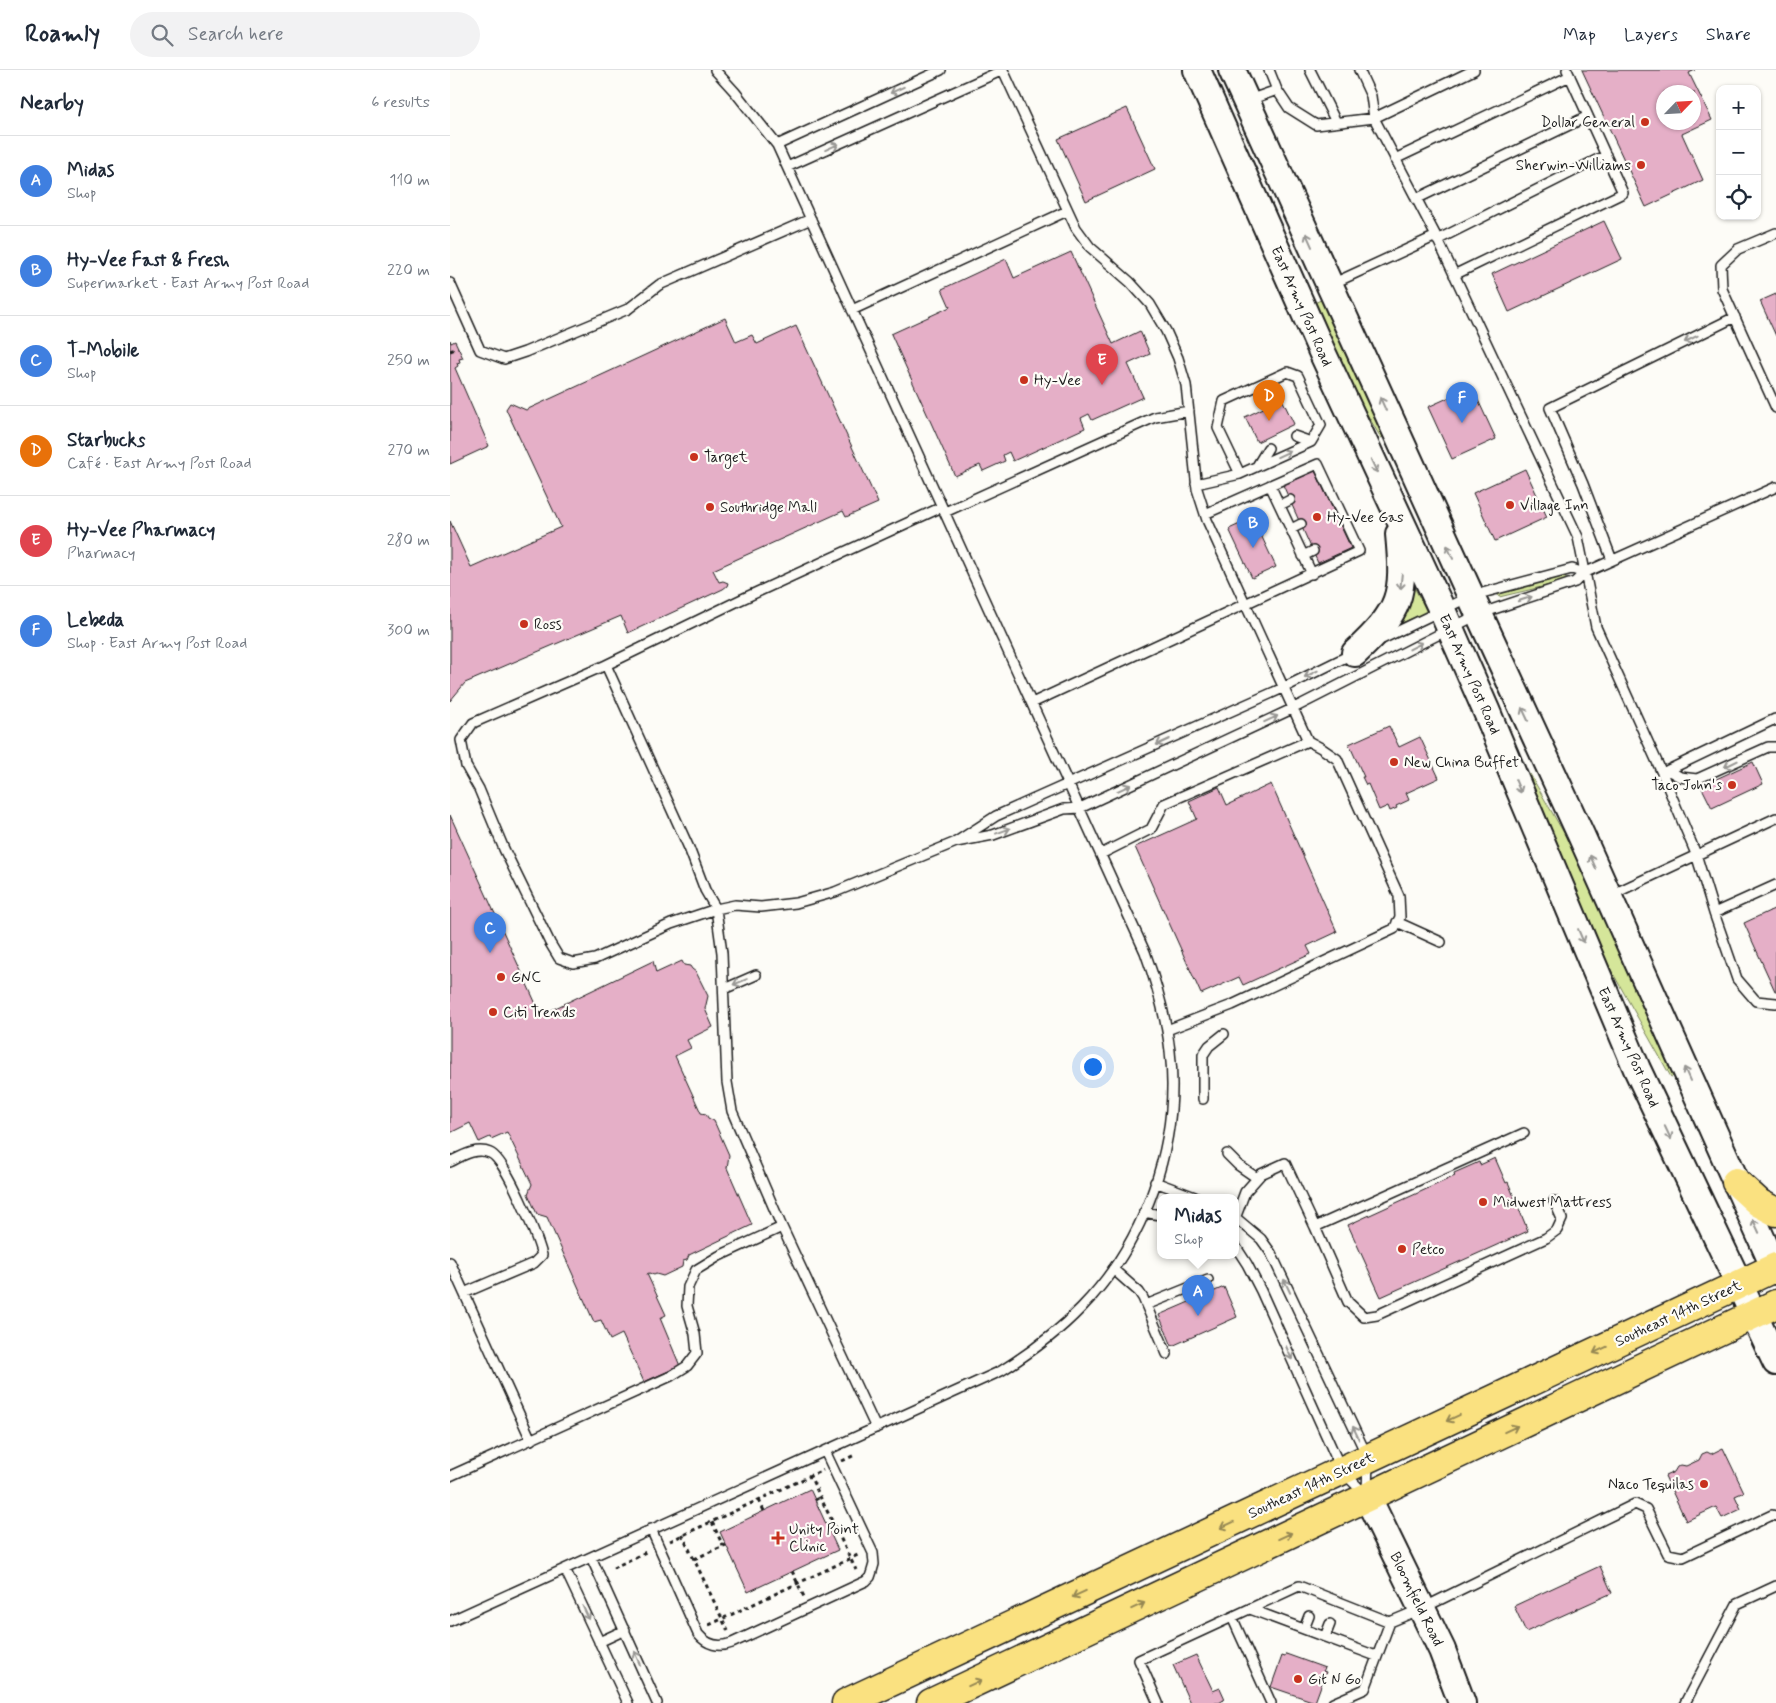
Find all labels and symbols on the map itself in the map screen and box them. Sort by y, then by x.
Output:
north arrow [1656,85,1701,130]
one-way arrow [890,86,905,96]
place label: Dollar General [1541,113,1635,133]
marker: Dollar General [1639,116,1651,128]
one-way arrow [824,142,839,152]
place label: Sherwin-Williams [1516,156,1631,176]
marker: Sherwin-Williams [1635,159,1647,171]
one-way arrow [1303,233,1313,248]
street label: East Army Post Road [1266,243,1337,370]
one-way arrow [1684,334,1699,344]
pin: E [1086,344,1118,385]
place label: Hy-Vee [1034,371,1081,391]
marker: Hy-Vee [1018,374,1030,386]
pin: D [1253,380,1285,421]
pin: F [1446,382,1478,423]
one-way arrow [1378,397,1388,412]
place label: Target [704,448,748,469]
one-way arrow [1276,449,1291,458]
marker: Target [688,451,700,463]
one-way arrow [1370,458,1380,473]
place label: Village Inn [1520,496,1589,516]
place label: Southridge Mall [720,498,817,519]
marker: Village Inn [1504,499,1516,511]
marker: Southridge Mall [704,501,716,513]
pin: B [1237,507,1269,548]
place label: Hy-Vee Gas [1327,508,1404,528]
marker: Hy-Vee Gas [1311,511,1323,523]
one-way arrow [1445,545,1455,560]
one-way arrow [1396,574,1406,590]
one-way arrow [1517,594,1532,603]
street label: East Army Post Road [1434,611,1505,738]
place label: Ross [534,615,562,635]
marker: Ross [518,618,530,630]
one-way arrow [1409,641,1424,651]
one-way arrow [1304,670,1319,679]
one-way arrow [1520,707,1529,722]
one-way arrow [1263,713,1278,723]
one-way arrow [1156,737,1171,747]
place label: New China Buffet [1404,753,1519,773]
marker: New China Buffet [1388,756,1400,768]
one-way arrow [1724,760,1739,769]
place label: Taco John's [1651,776,1722,796]
one-way arrow [1514,778,1523,793]
marker: Taco John's [1726,779,1738,791]
one-way arrow [1116,782,1131,792]
one-way arrow [995,826,1010,835]
one-way arrow [1587,855,1597,870]
pin: C [474,912,506,953]
one-way arrow [1576,928,1586,943]
place label: GNC [511,968,541,988]
marker: GNC [495,971,507,983]
one-way arrow [733,978,748,987]
street label: East Army Post Road [1593,984,1664,1111]
place label: Citi Trends [503,1003,576,1023]
marker: Citi Trends [487,1006,499,1018]
your location [1080,1054,1106,1080]
one-way arrow [1682,1067,1692,1082]
one-way arrow [1663,1125,1673,1140]
place label: Midwest Mattress [1493,1193,1612,1213]
marker: Midwest Mattress [1477,1196,1489,1208]
one-way arrow [1750,1219,1760,1234]
place label: Petco [1412,1240,1444,1260]
marker: Petco [1396,1243,1408,1255]
pin: A [1182,1275,1214,1316]
street label: Southeast 14th Street [1612,1276,1745,1352]
one-way arrow [1282,1279,1291,1294]
one-way arrow [1285,1345,1295,1360]
one-way arrow [1593,1345,1608,1355]
one-way arrow [1446,1414,1461,1424]
one-way arrow [1503,1424,1518,1433]
one-way arrow [1351,1426,1360,1441]
street label: Southeast 14th Street [1245,1448,1378,1524]
place label: Naco Tequilas [1608,1475,1694,1495]
marker: Naco Tequilas [1698,1478,1710,1490]
place label: Unity Point Clinic [789,1520,859,1557]
one-way arrow [1219,1520,1234,1530]
one-way arrow [1277,1530,1292,1540]
marker: Unity Point Clinic [771,1531,785,1545]
street label: Bloomfield Road [1385,1549,1448,1650]
one-way arrow [1072,1590,1087,1599]
one-way arrow [1130,1600,1145,1610]
one-way arrow [581,1605,591,1620]
one-way arrow [632,1651,642,1666]
place label: Git N Go [1308,1670,1361,1690]
marker: Git N Go [1292,1673,1304,1685]
one-way arrow [967,1677,982,1687]

